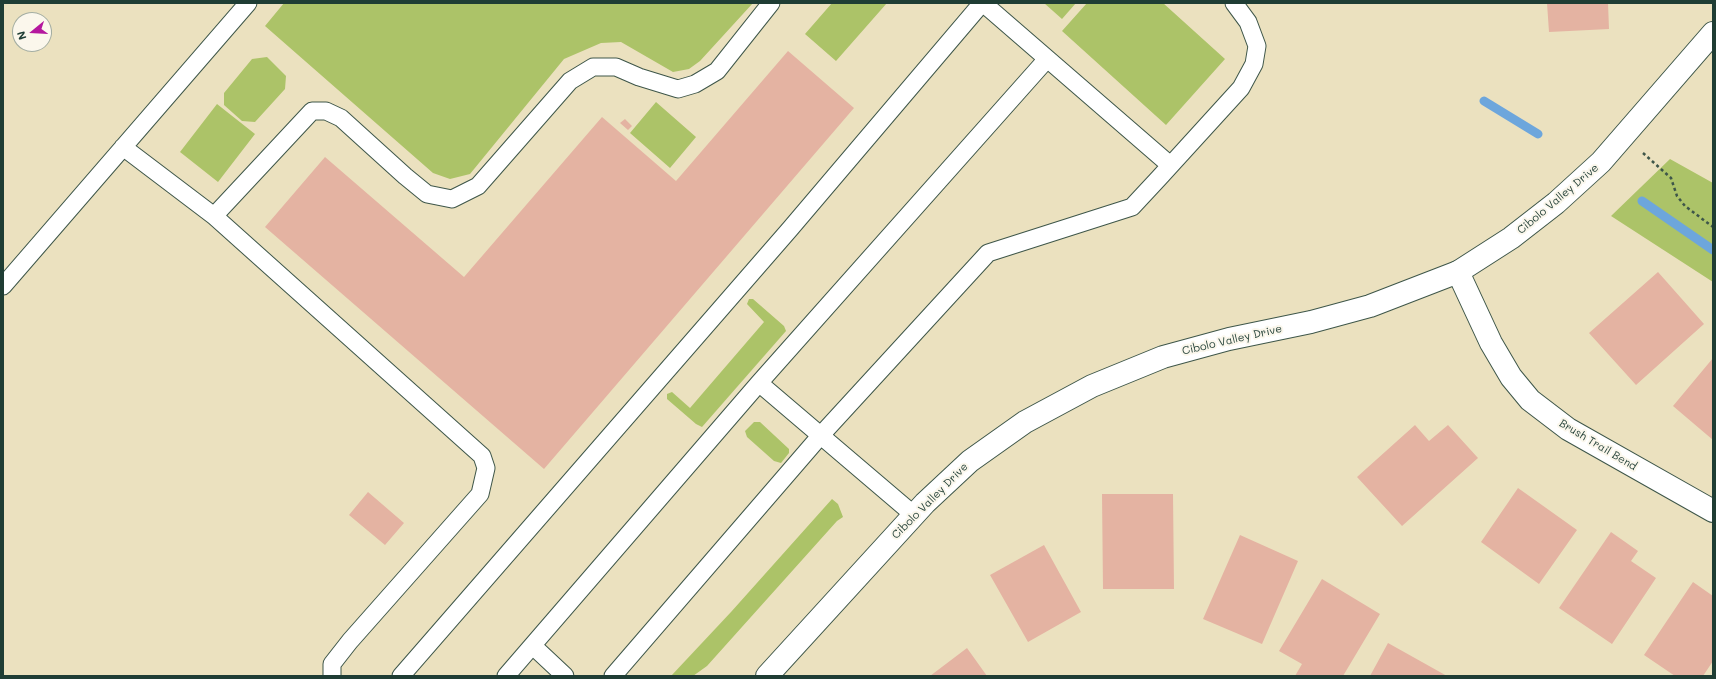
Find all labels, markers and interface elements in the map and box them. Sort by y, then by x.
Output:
north arrow [12,12,52,52]
text: N [13,29,29,42]
street label: Cibolo Valley Drive [1515,161,1601,237]
street label: Cibolo Valley Drive [1181,322,1283,358]
street label: Brush Trail Bend [1557,417,1639,473]
street label: Cibolo Valley Drive [889,460,971,542]

